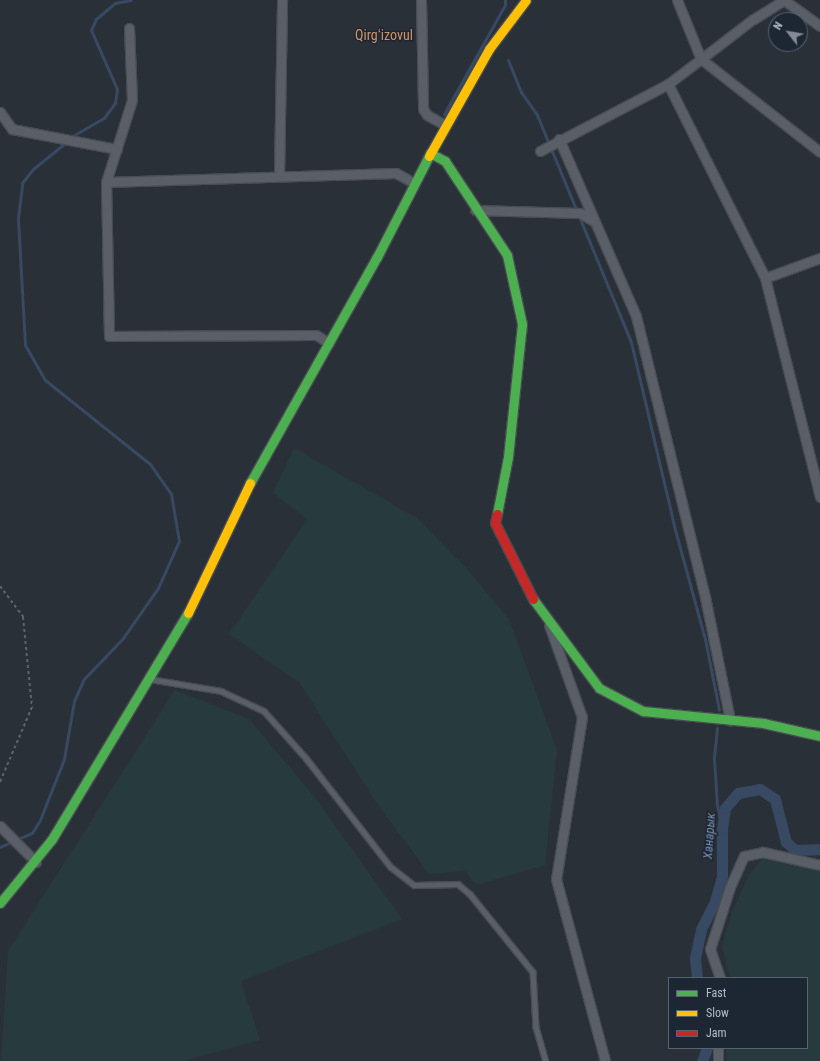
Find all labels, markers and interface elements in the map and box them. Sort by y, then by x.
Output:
north arrow [768,12,808,52]
text: N [771,20,785,32]
district label: Qirgʻizovul [355,27,413,43]
water label: Ханарык [701,812,719,860]
legend [668,977,808,1049]
text: Fast [706,986,726,1000]
text: Slow [706,1006,729,1020]
text: Jam [706,1026,727,1040]

